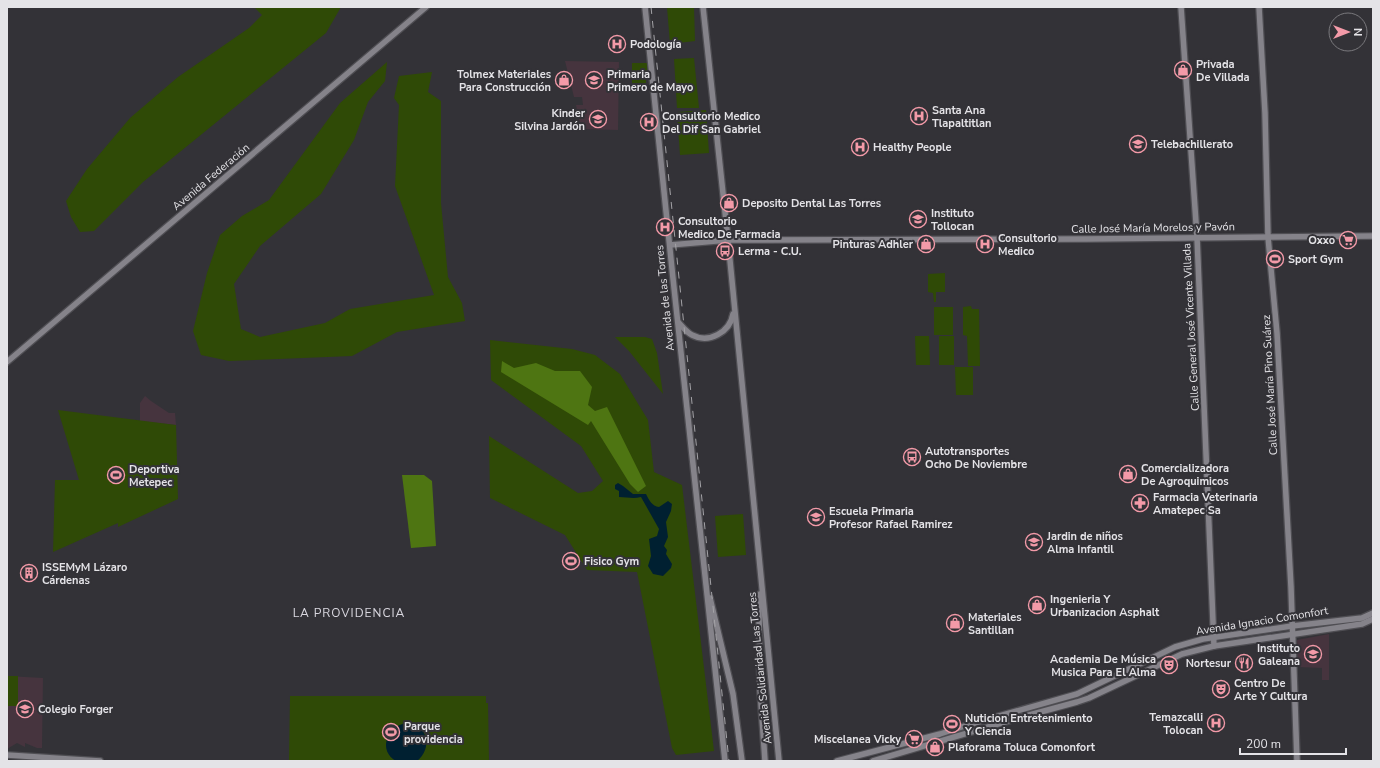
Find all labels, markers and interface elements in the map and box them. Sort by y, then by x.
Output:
north arrow [1328,12,1368,52]
text: N [1350,28,1365,36]
hospital icon: Podología [607,34,627,54]
place label: Podología [630,37,681,52]
place label: Privada De Villada [1196,57,1250,85]
shop icon: Privada De Villada [1173,60,1193,80]
place label: Tolmex Materiales Para Construcción [457,67,551,95]
place label: Primaria Primero de Mayo [607,67,693,95]
shop icon: Tolmex Materiales Para Construcción [554,70,574,90]
school or university icon: Primaria Primero de Mayo [584,70,604,90]
place label: Santa Ana Tlapaltitlan [932,103,992,131]
place label: Kinder Silvina Jardón [514,106,586,134]
hospital icon: Santa Ana Tlapaltitlan [909,106,929,126]
school or university icon: Kinder Silvina Jardón [588,109,608,129]
place label: Consultorio Medico Del Dif San Gabriel [662,109,761,137]
hospital icon: Consultorio Medico Del Dif San Gabriel [639,112,659,132]
school or university icon: Telebachillerato [1128,134,1148,154]
hospital icon: Healthy People [850,137,870,157]
place label: Telebachillerato [1151,137,1233,152]
street label: Avenida Federación [169,140,253,214]
place label: Healthy People [873,140,951,155]
shop icon: Deposito Dental Las Torres [719,193,739,213]
place label: Deposito Dental Las Torres [742,196,881,211]
place label: Instituto Tollocan [931,206,974,234]
school or university icon: Instituto Tollocan [908,209,928,229]
place label: Consultorio Medico De Farmacia [678,214,781,242]
hospital icon: Consultorio Medico De Farmacia [655,217,675,237]
street label: Calle José María Morelos y Pavón [1071,219,1235,237]
supermarket icon: Oxxo [1338,230,1358,250]
place label: Consultorio Medico [998,231,1057,259]
place label: Oxxo [1308,233,1335,248]
shop icon: Pinturas Adhler [916,234,936,254]
hospital icon: Consultorio Medico [975,234,995,254]
place label: Pinturas Adhler [832,237,914,252]
bus stop icon: Lerma - C.U. [715,241,735,261]
street label: Calle General José Vicente Villada [1179,243,1203,411]
street label: Avenida de las Torres [652,244,678,352]
place label: Lerma - C.U. [738,244,802,259]
sports icon: Sport Gym [1265,249,1285,269]
place label: Sport Gym [1288,252,1343,267]
street label: Calle José María Pino Suárez [1259,314,1281,456]
place label: Autotransportes Ocho De Noviembre [925,444,1027,472]
bus stop icon: Autotransportes Ocho De Noviembre [902,447,922,467]
place label: Comercializadora De Agroquimicos [1141,461,1229,489]
place label: Deportiva Metepec [129,462,180,490]
shop icon: Comercializadora De Agroquimicos [1118,464,1138,484]
sports icon: Deportiva Metepec [106,465,126,485]
place label: Farmacia Veterinaria Amatepec Sa [1153,490,1258,518]
pharmacy icon: Farmacia Veterinaria Amatepec Sa [1130,493,1150,513]
place label: Escuela Primaria Profesor Rafael Ramirez [829,504,953,532]
school or university icon: Escuela Primaria Profesor Rafael Ramirez [806,507,826,527]
place label: Jardin de niños Alma Infantil [1046,529,1123,557]
school or university icon: Jardin de niños Alma Infantil [1024,532,1044,552]
sports icon: Fisico Gym [561,551,581,571]
place label: Fisico Gym [584,554,639,569]
place label: ISSEMyM Lázaro Cárdenas [42,560,127,588]
building icon: ISSEMyM Lázaro Cárdenas [19,563,39,583]
street label: Avenida Solidaridad Las Torres [745,591,775,745]
place label: Ingenieria Y Urbanizacion Asphalt [1050,592,1160,620]
shop icon: Ingenieria Y Urbanizacion Asphalt [1027,595,1047,615]
street label: Avenida Ignacio Comonfort [1195,603,1329,639]
district label: LA PROVIDENCIA [293,605,405,621]
place label: Materiales Santillan [968,610,1022,638]
shop icon: Materiales Santillan [945,613,965,633]
place label: Instituto Galeana [1257,641,1300,669]
school or university icon: Instituto Galeana [1303,644,1323,664]
place label: Academia De Música Musica Para El Alma [1050,652,1156,680]
restaurant icon: Nortesur [1234,653,1254,673]
theatre icon: Academia De Música Musica Para El Alma [1159,655,1179,675]
place label: Nortesur [1186,656,1232,671]
place label: Centro De Arte Y Cultura [1234,676,1308,704]
theatre icon: Centro De Arte Y Cultura [1211,679,1231,699]
school or university icon: Colegio Forger [15,699,35,719]
place label: Colegio Forger [38,702,114,717]
place label: Temazcalli Tolocan [1149,710,1203,738]
place label: Nuticion Entretenimiento Y Ciencia [964,711,1092,739]
hospital icon: Temazcalli Tolocan [1206,713,1226,733]
sports icon: Nuticion Entretenimiento Y Ciencia [942,714,962,734]
place label: Parque providencia [404,719,463,747]
sports icon: Parque providencia [381,722,401,742]
supermarket icon: Miscelanea Vicky [904,729,924,749]
scale bar [1240,730,1346,756]
place label: Miscelanea Vicky [814,732,901,747]
text: 200 m [1246,736,1281,752]
shop icon: Plaforama Toluca Comonfort [925,737,945,757]
place label: Plaforama Toluca Comonfort [948,740,1096,755]

